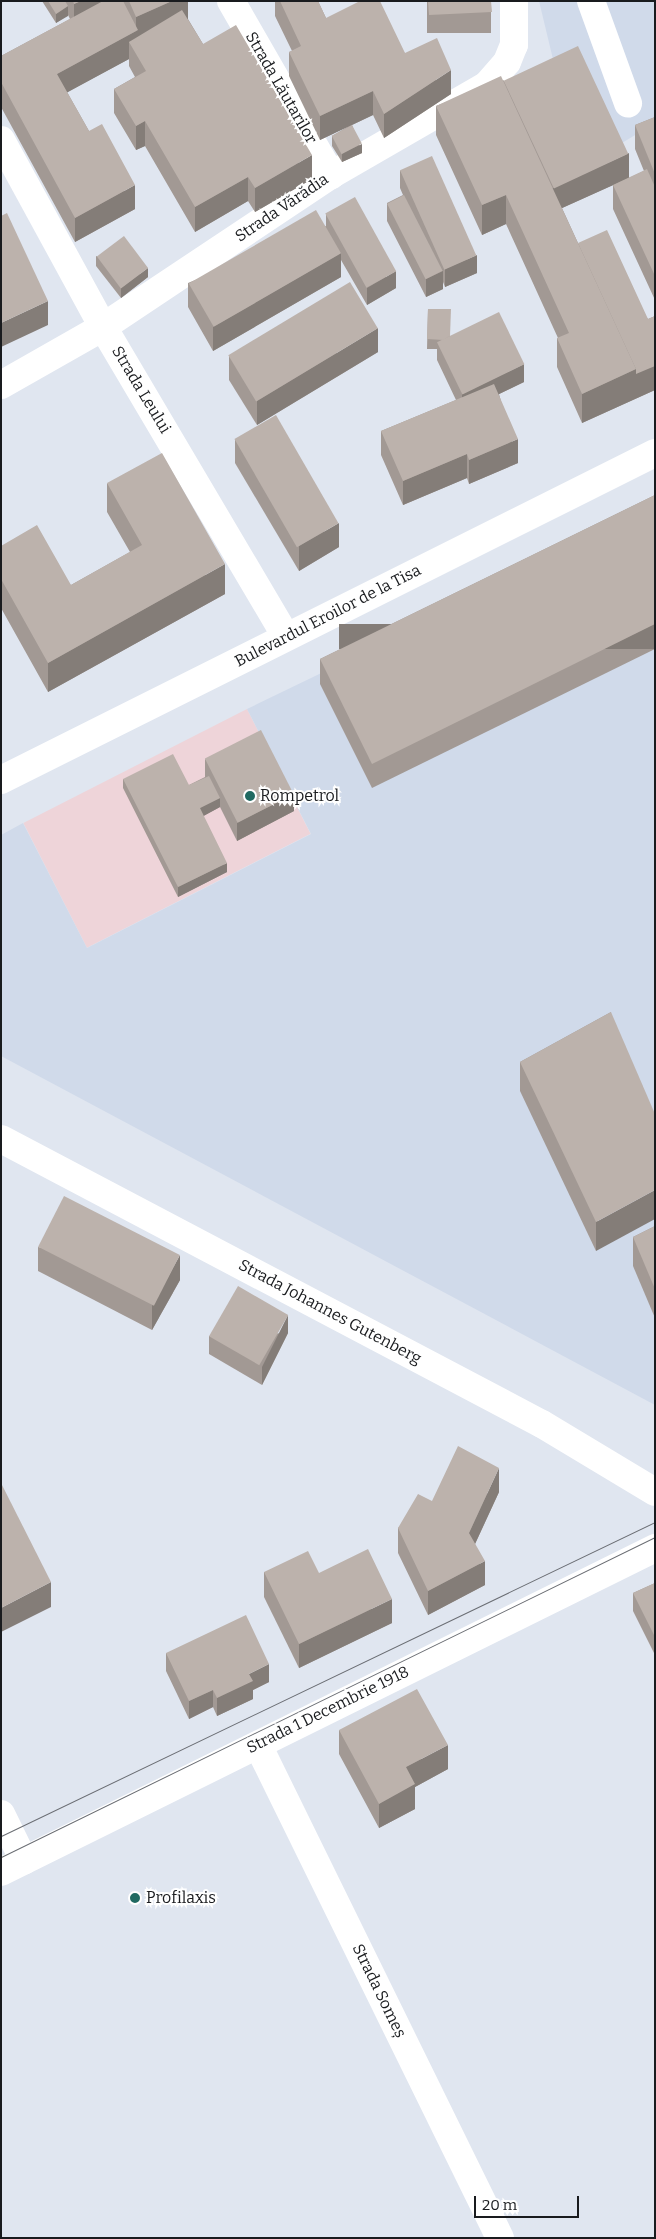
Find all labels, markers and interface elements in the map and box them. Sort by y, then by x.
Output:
street label: Strada Lăutarilor [241,29,321,147]
street label: Strada Vărădia [232,170,332,246]
street label: Strada Leului [107,343,175,437]
street label: Bulevardul Eroilor de la Tisa [232,561,424,671]
place label: Rompetrol [260,786,339,806]
marker: Rompetrol [244,790,256,802]
street label: Strada Johannes Gutenberg [235,1256,425,1368]
street label: Strada 1 Decembrie 1918 [244,1662,412,1758]
place label: Profilaxis [146,1888,216,1908]
marker: Profilaxis [128,1891,142,1905]
street label: Strada Someș [348,1941,410,2041]
scale bar [476,2186,581,2218]
text: 20 m [482,2196,517,2214]

